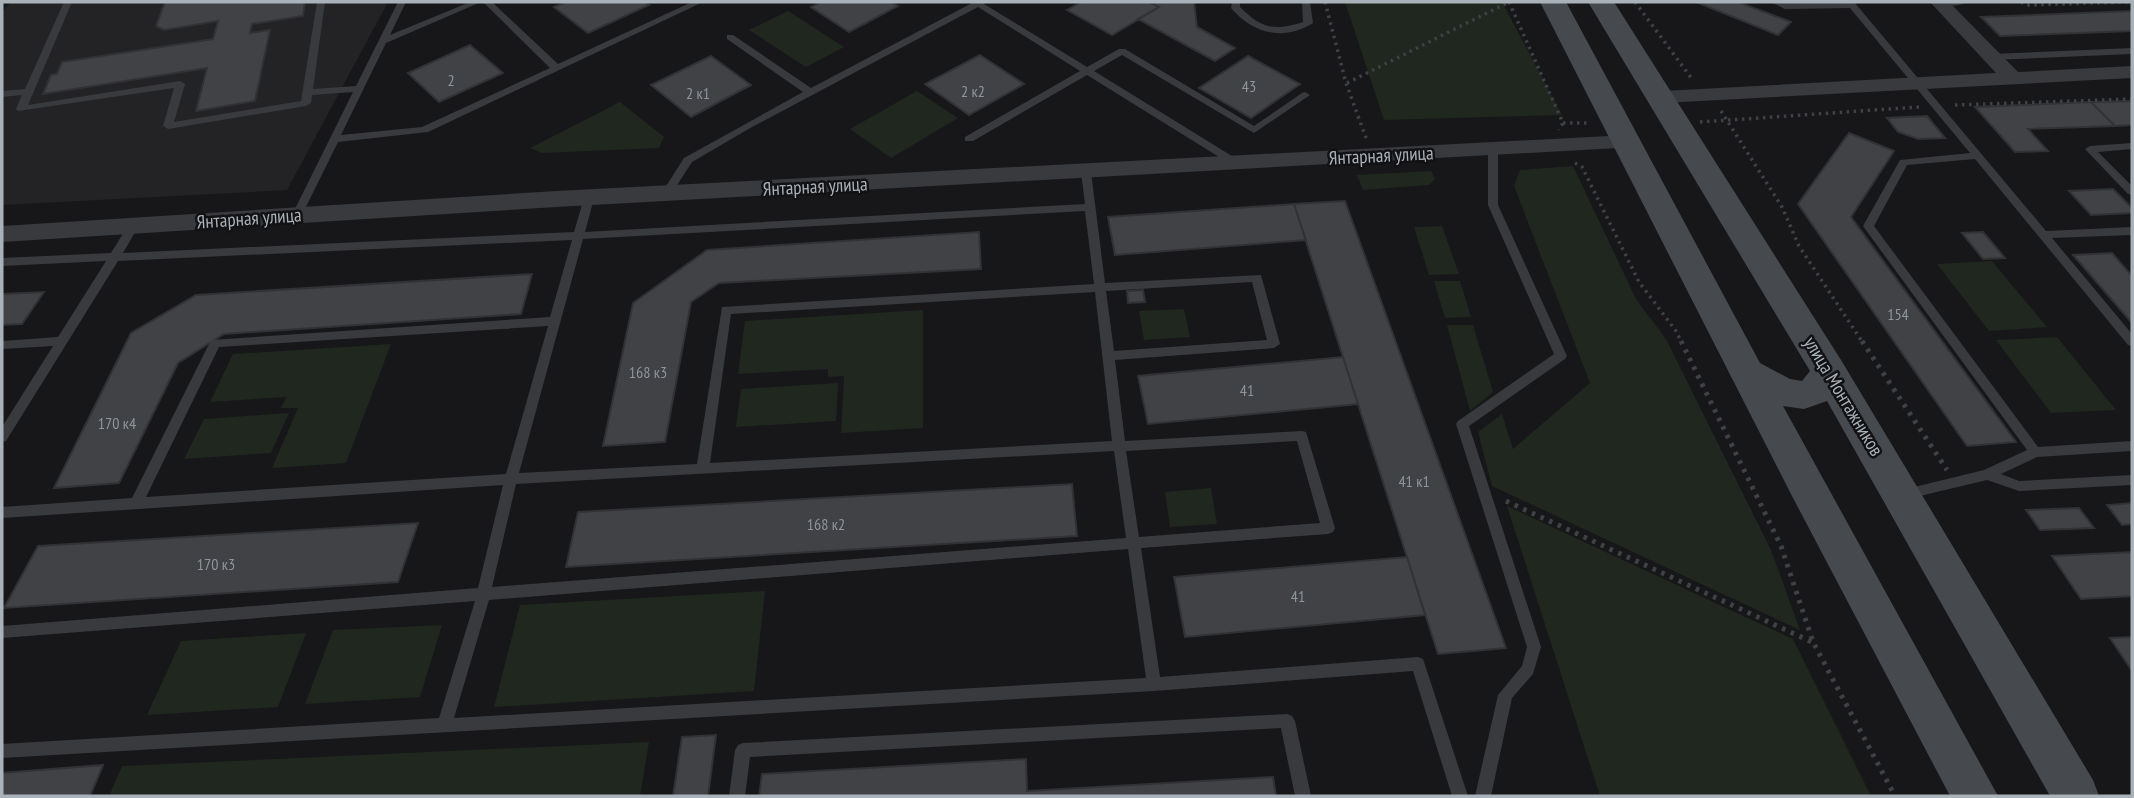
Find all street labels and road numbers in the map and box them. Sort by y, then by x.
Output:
street label: Янтарная улица [1328,140,1434,170]
street label: Янтарная улица [762,171,868,201]
street label: Янтарная улица [196,202,302,234]
street label: улица Монтажников [1799,332,1889,460]

